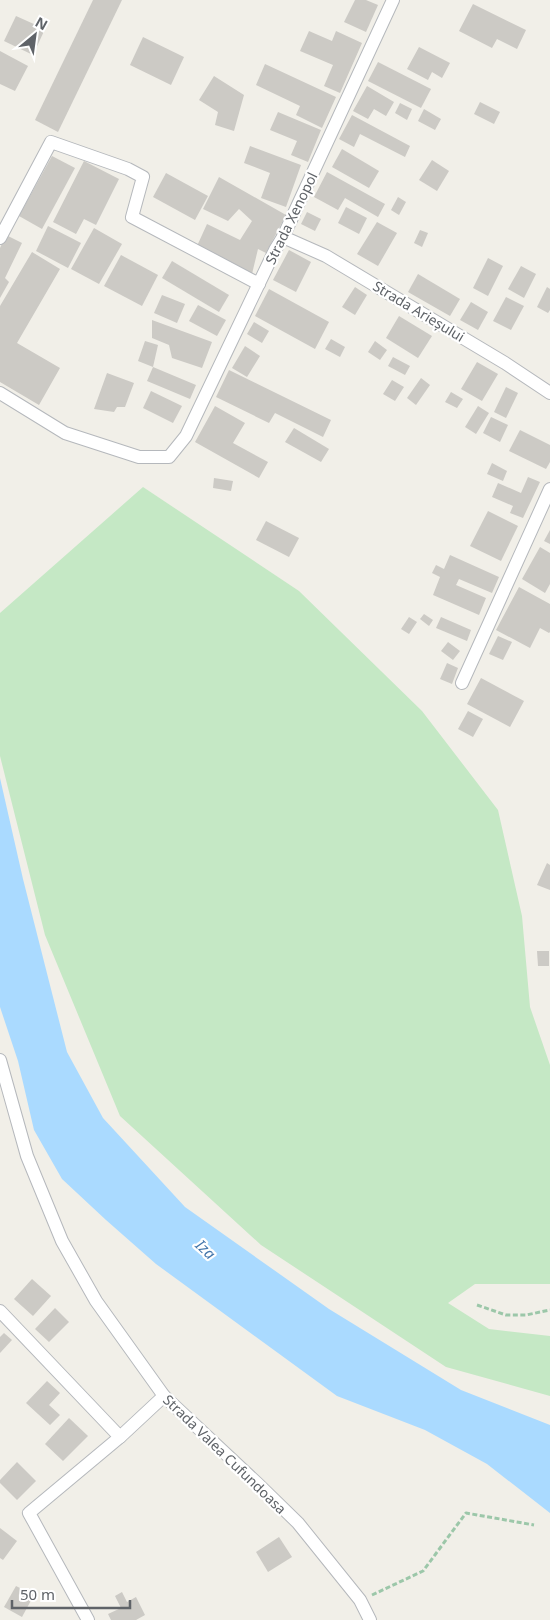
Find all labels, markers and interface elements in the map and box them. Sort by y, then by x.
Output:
north arrow [10,10,60,60]
text: N [32,12,51,34]
street label: Strada Xenopol [261,169,321,267]
street label: Strada Arieșului [370,276,468,346]
water label: Iza [191,1234,221,1263]
street label: Strada Valea Cufundoasa [159,1390,291,1518]
scale bar [12,1578,130,1610]
text: 50 m [20,1584,55,1604]

